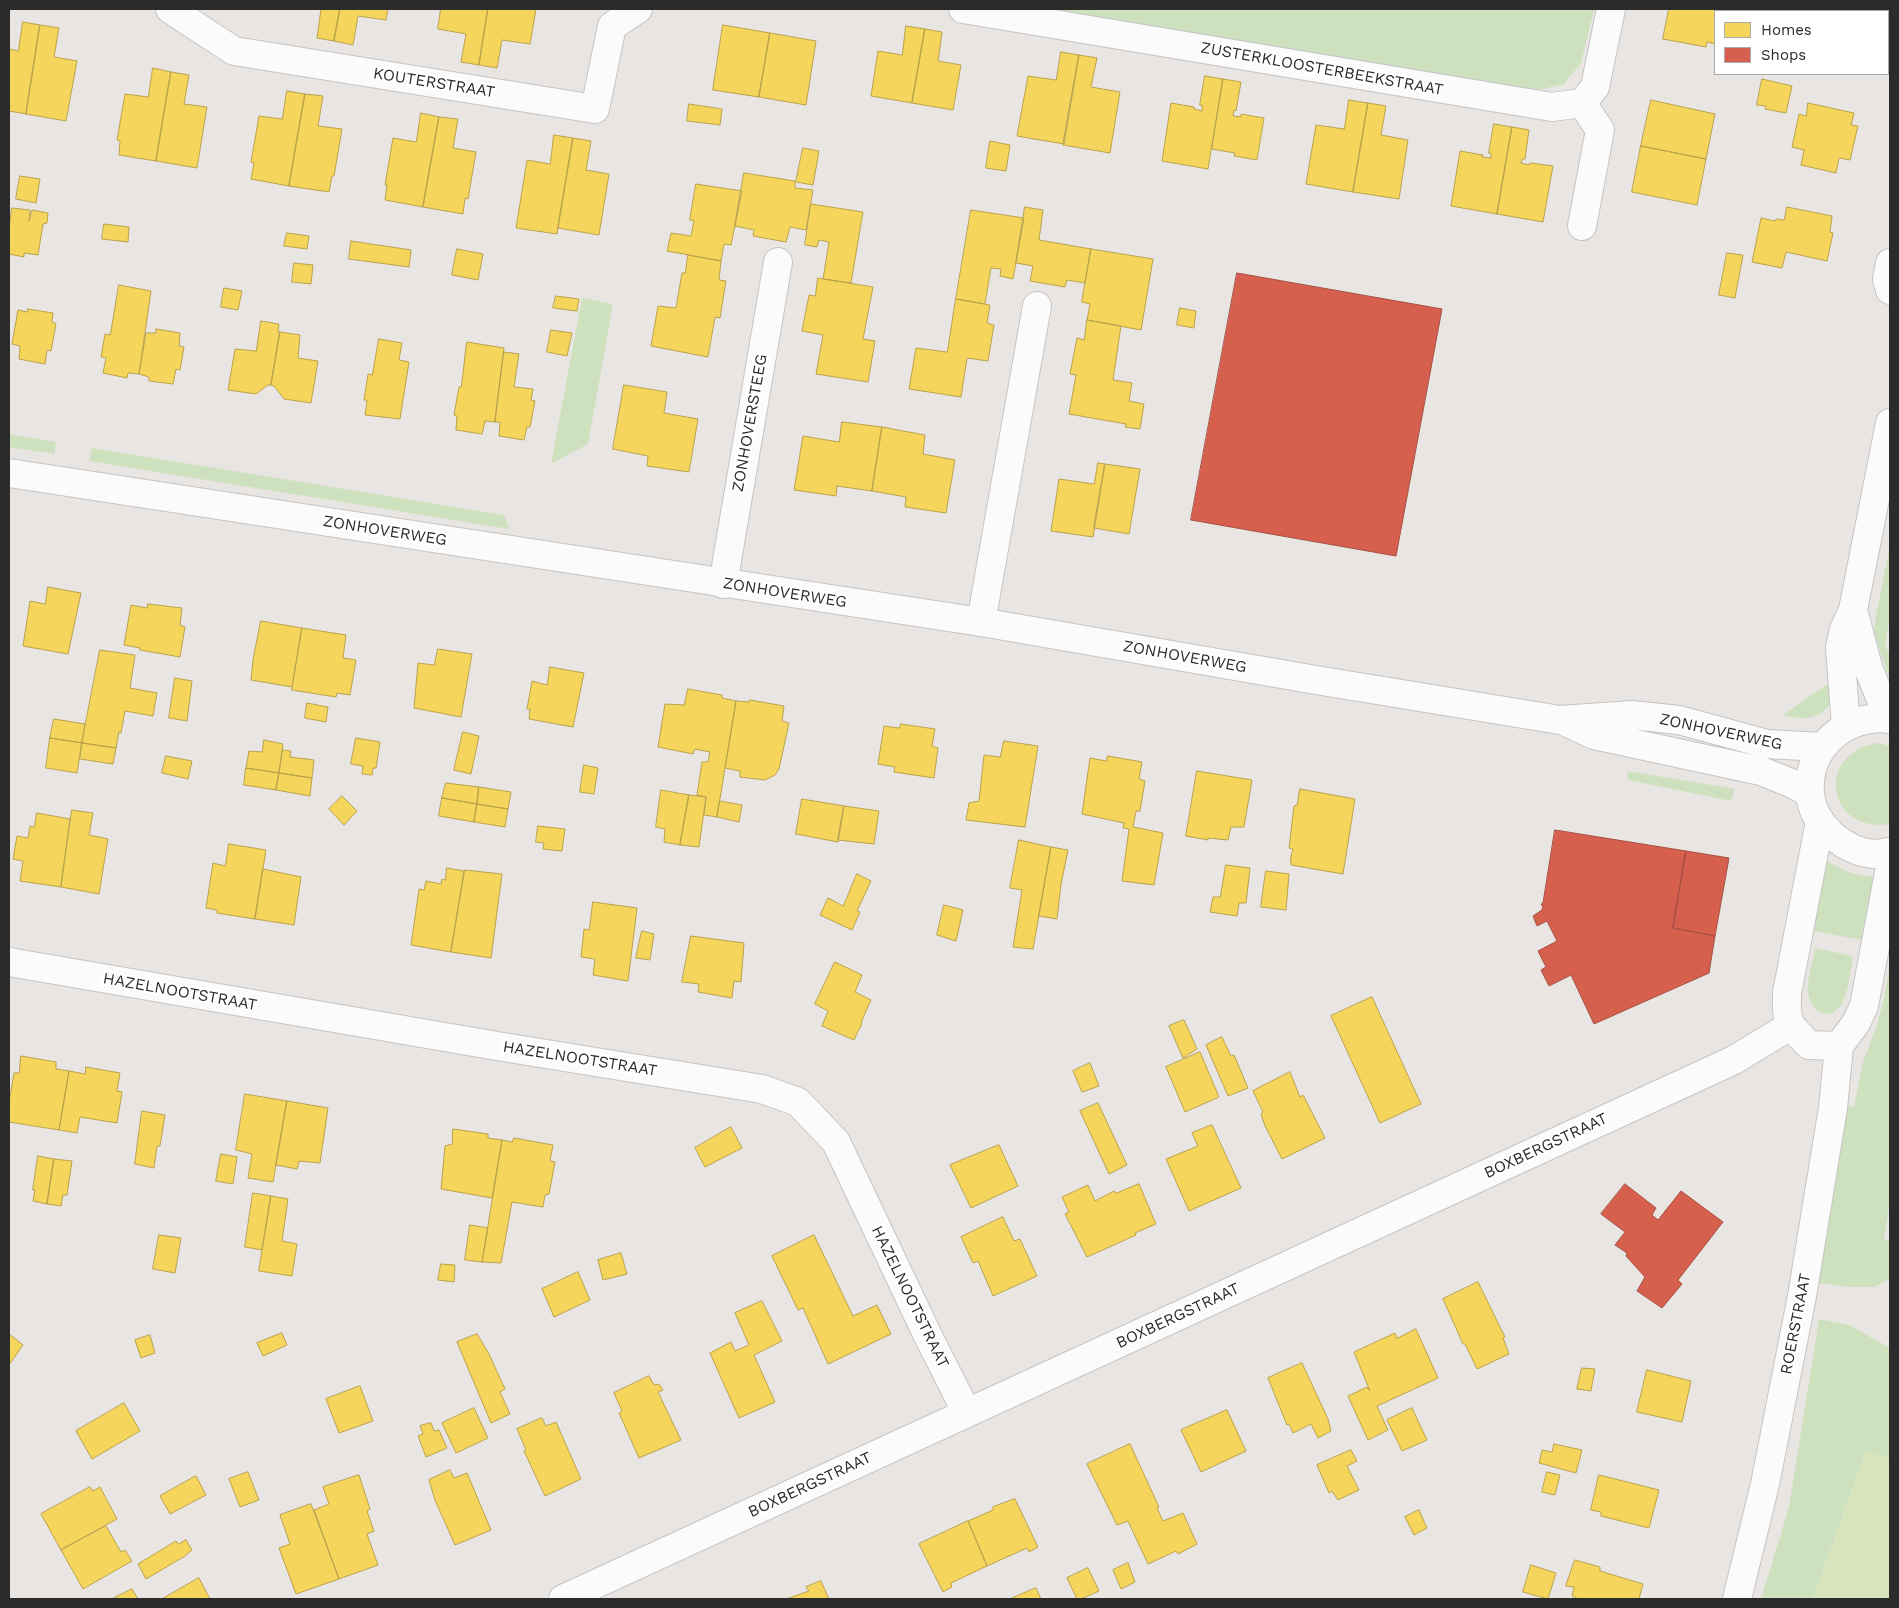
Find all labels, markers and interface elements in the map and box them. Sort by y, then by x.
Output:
legend [1714,10,1889,75]
text: Homes [1761,21,1812,39]
street label: ZUSTERKLOOSTERBEEKSTRAAT [1199,38,1445,100]
text: Shops [1761,46,1806,64]
street label: KOUTERSTRAAT [372,64,496,102]
street label: ZONHOVERSTEEG [728,353,772,493]
street label: ZONHOVERWEG [322,512,448,550]
street label: ZONHOVERWEG [722,574,848,612]
street label: ZONHOVERWEG [1122,637,1248,677]
street label: ZONHOVERWEG [1658,710,1784,754]
street label: HAZELNOOTSTRAAT [101,969,259,1015]
street label: HAZELNOOTSTRAAT [501,1037,659,1081]
street label: BOXBERGSTRAAT [1481,1109,1611,1183]
street label: HAZELNOOTSTRAAT [867,1223,953,1371]
street label: ROERSTRAAT [1777,1272,1815,1376]
street label: BOXBERGSTRAAT [1113,1279,1243,1353]
street label: BOXBERGSTRAAT [745,1448,875,1522]

